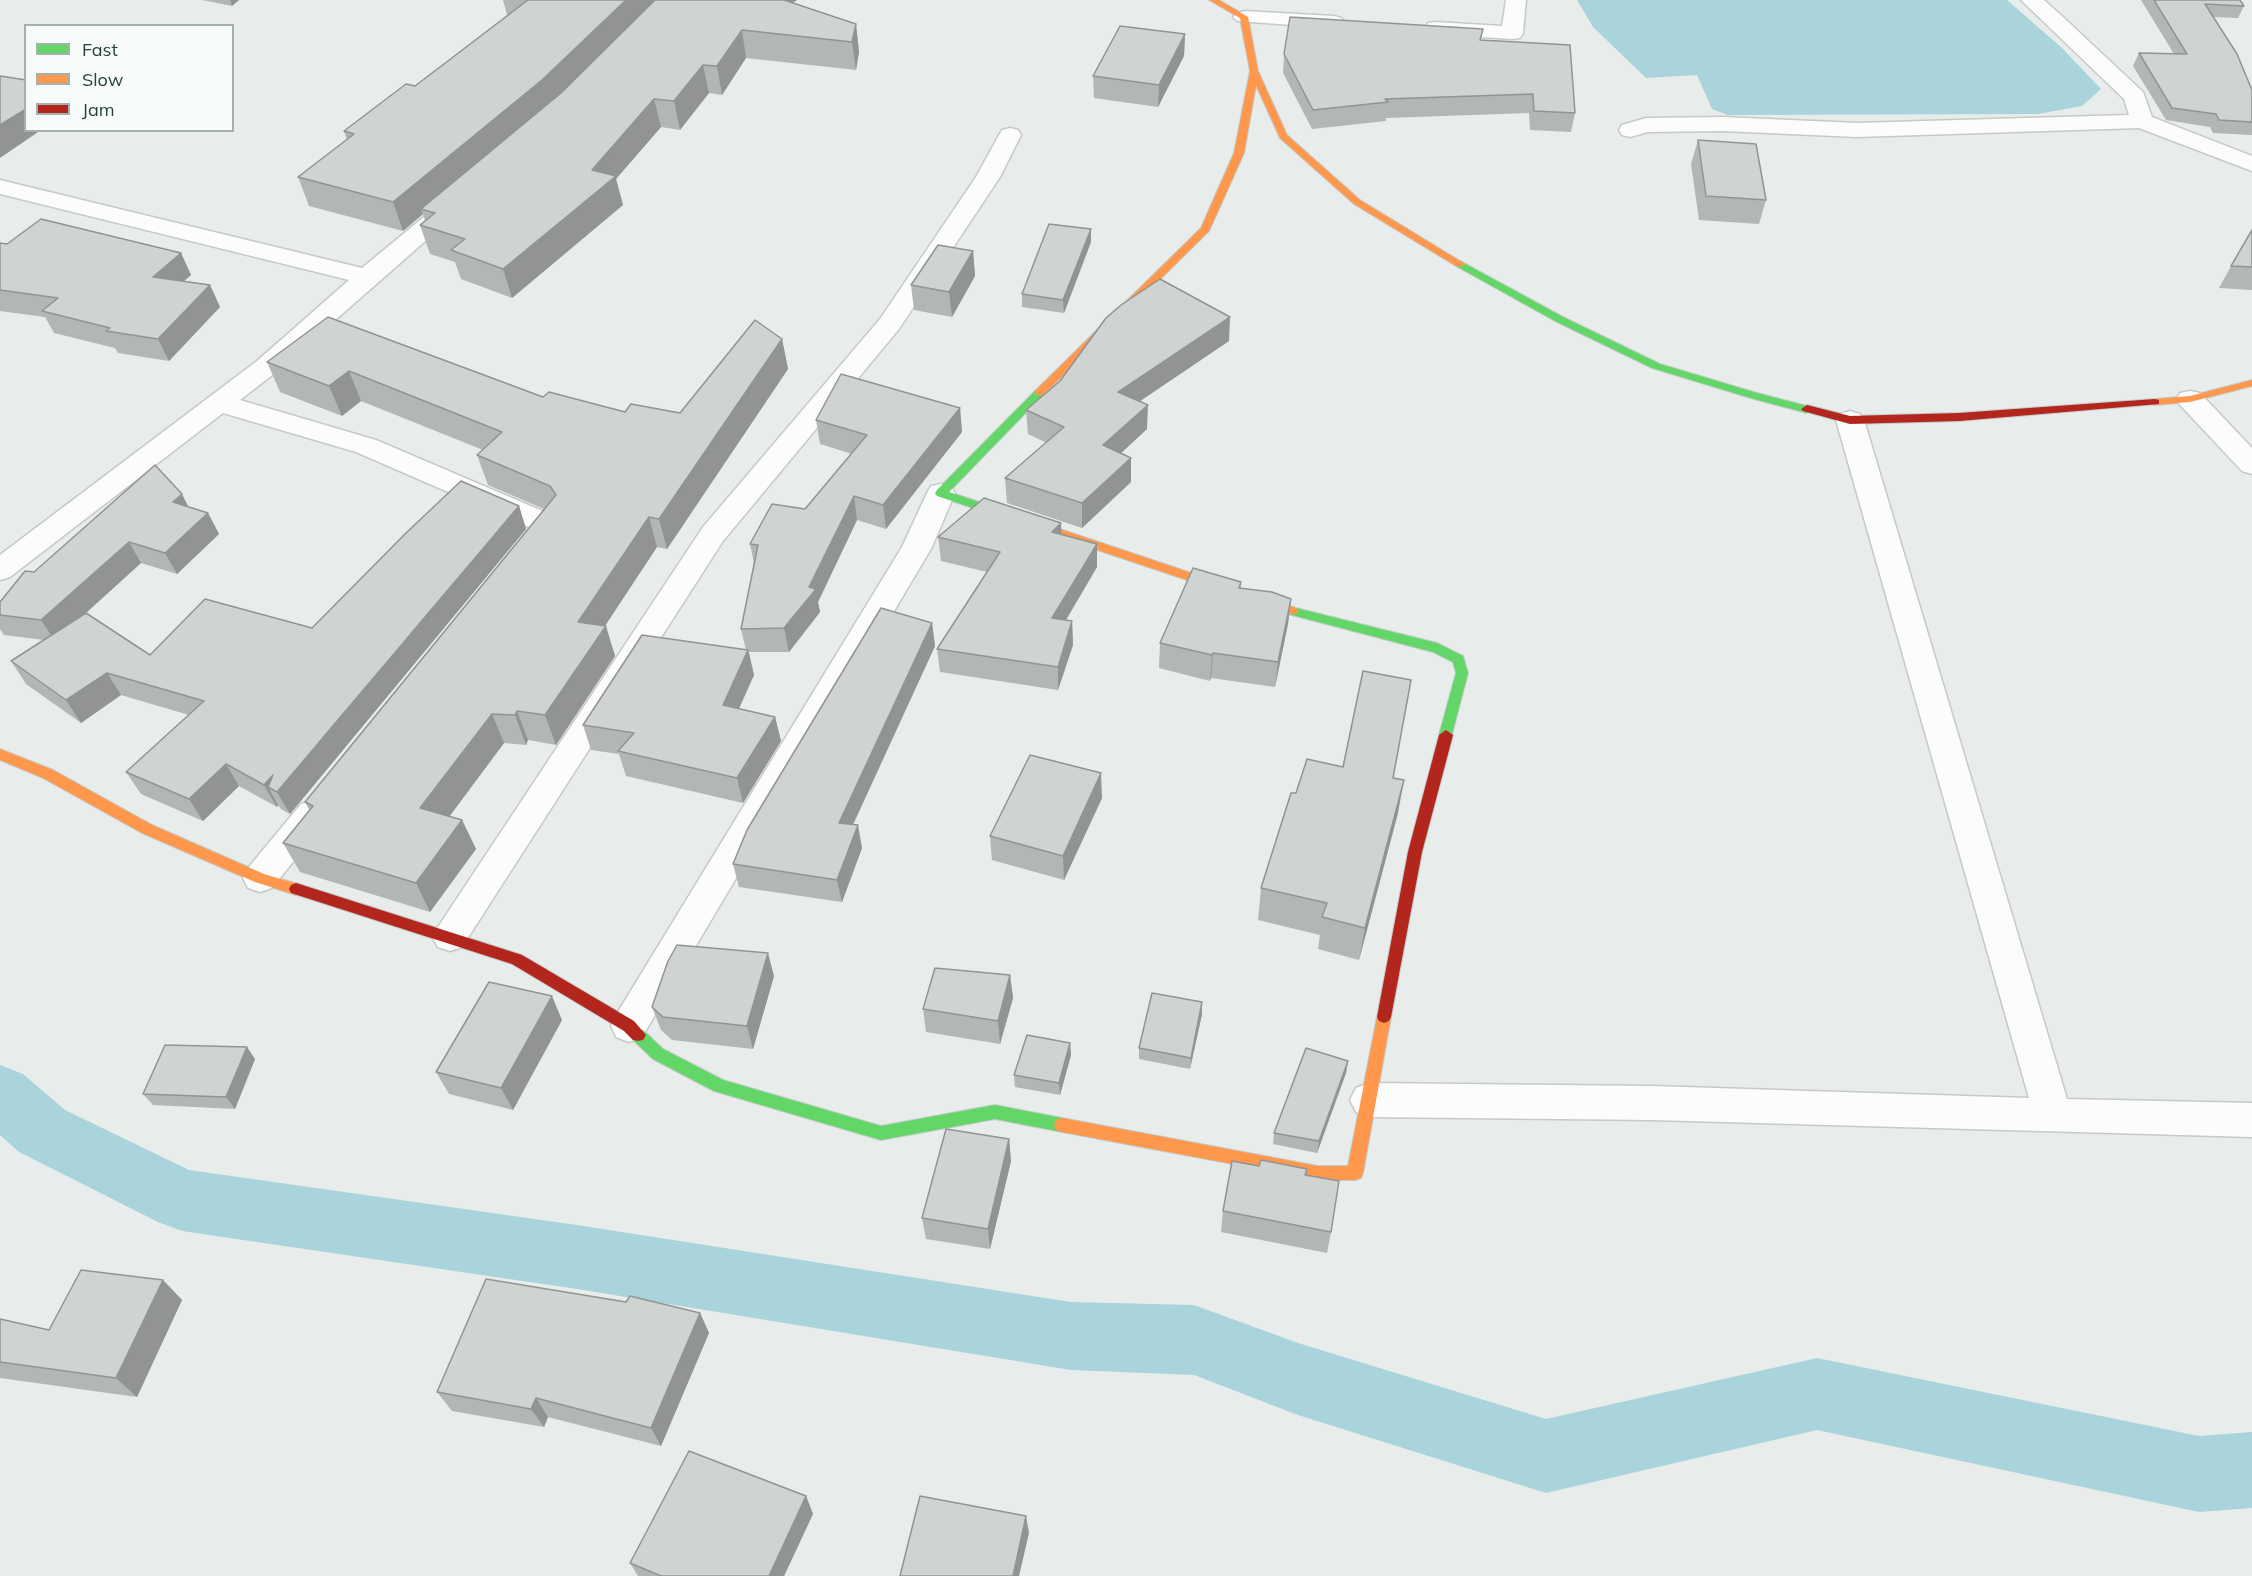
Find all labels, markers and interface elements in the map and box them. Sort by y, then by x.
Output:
legend [24,24,234,132]
text: Fast [82,38,118,61]
text: Slow [82,68,123,91]
text: Jam [82,98,115,121]

